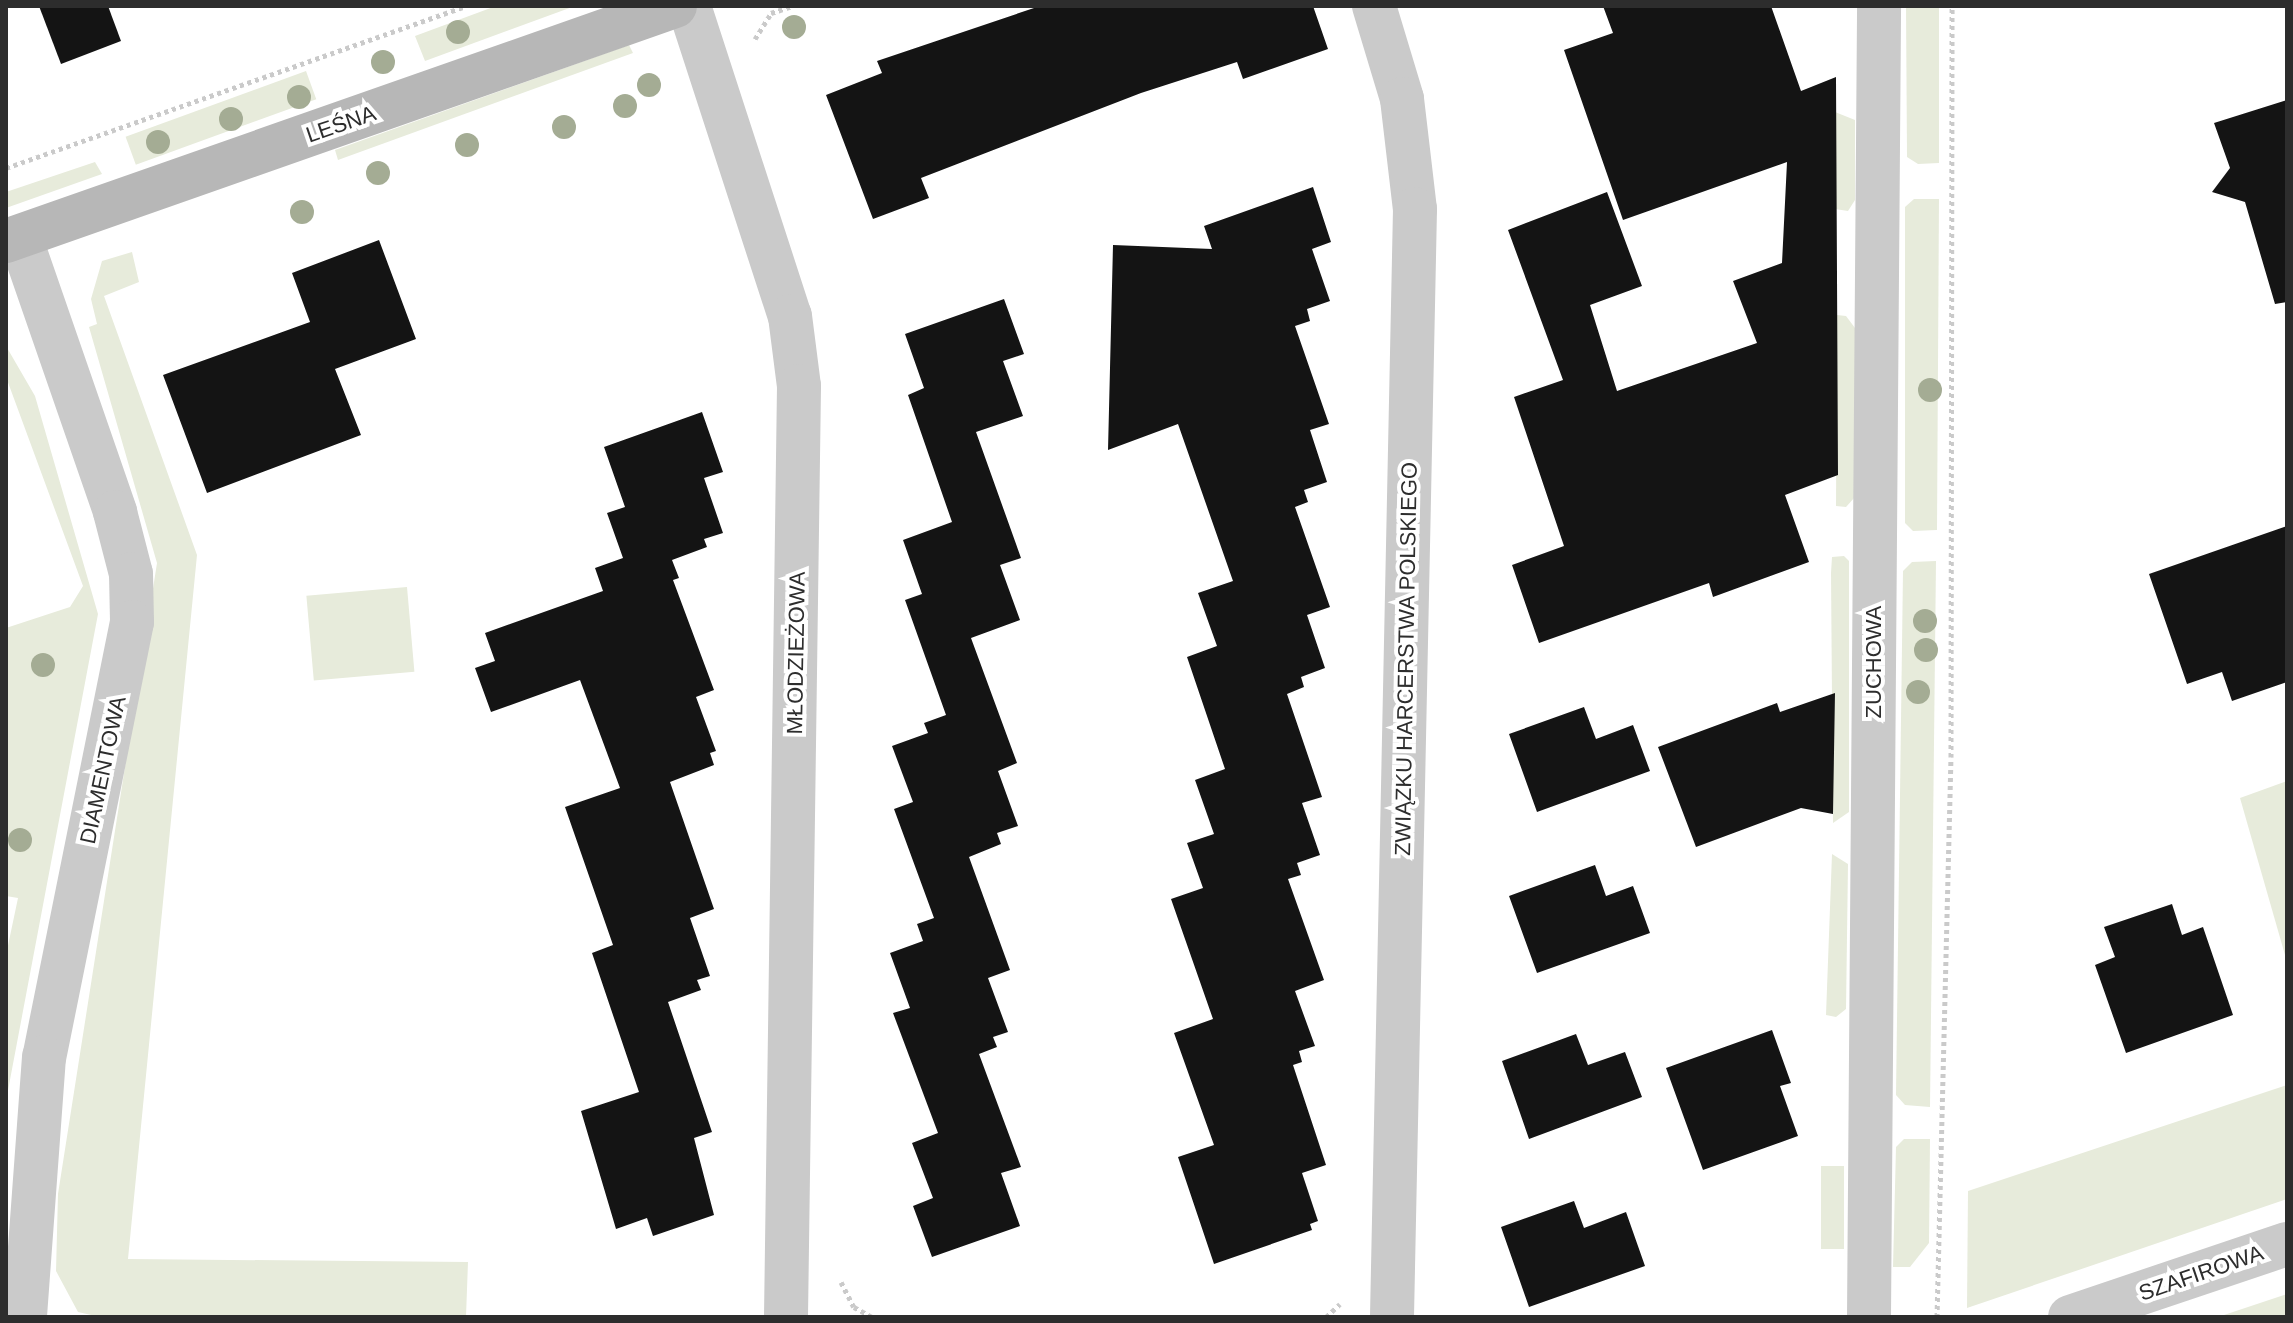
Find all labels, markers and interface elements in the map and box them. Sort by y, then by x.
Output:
street label: LEŚNA [303,100,379,148]
street label: ZWIĄZKU HARCERSTWA POLSKIEGO [1389,461,1423,857]
street label: MŁODZIEŻOWA [781,571,811,735]
street label: ZUCHOWA [1861,606,1887,718]
street label: DIAMENTOWA [74,694,132,846]
street label: SZAFIROWA [2135,1239,2267,1307]

